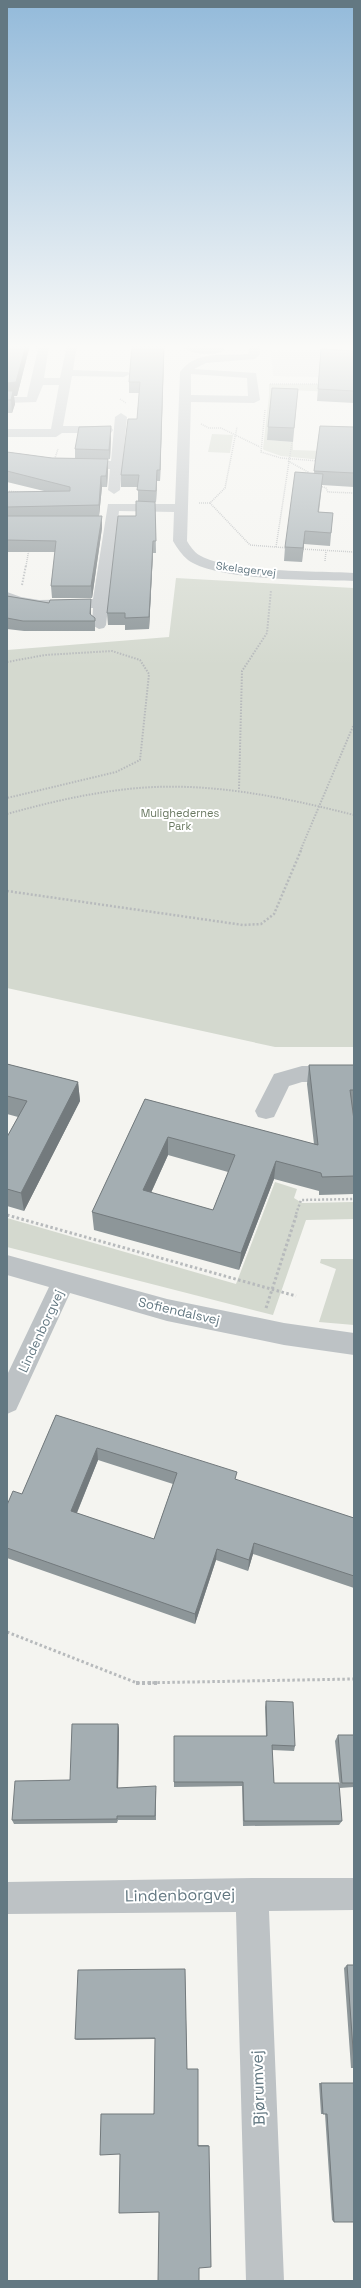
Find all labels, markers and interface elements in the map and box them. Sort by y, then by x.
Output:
street label: Skelagervej [215,558,277,580]
park label: Mulighedernes Park [141,806,220,833]
street label: Lindenborgvej [14,1287,68,1375]
street label: Sofiendalsvej [136,1293,222,1329]
street label: Lindenborgvej [125,1884,235,1906]
street label: Bjørumvej [246,2050,270,2126]

